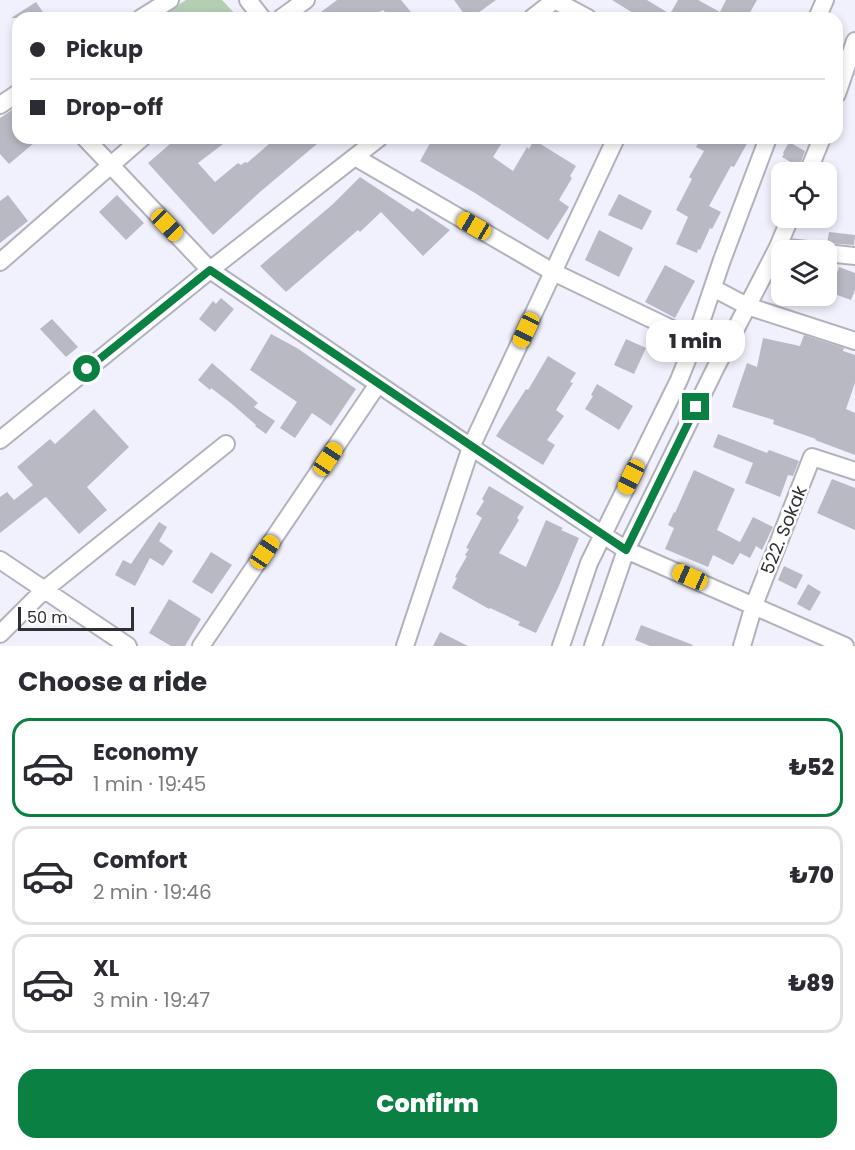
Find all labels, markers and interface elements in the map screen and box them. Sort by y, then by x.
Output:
text: Pickup [66,34,143,65]
text: Drop-off [66,92,163,123]
map controls [771,162,837,306]
button: locate [771,162,837,228]
car [148,206,186,244]
car [454,209,494,243]
button: layers [771,240,837,306]
car [510,310,542,350]
callout: 1 min [646,320,746,362]
text: 1 min [669,327,722,355]
route start [73,355,100,382]
route end [682,393,709,420]
car [310,439,346,479]
car [615,457,647,497]
street label: 522. Sokak [754,481,813,578]
car [247,532,283,572]
car [670,561,710,593]
scale bar [18,604,134,632]
text: 50 m [27,606,68,629]
text: Choose a ride [18,663,207,700]
text: Economy [93,737,198,768]
icon: car [21,741,75,795]
text: ₺52 [789,752,834,783]
text: 1 min · 19:45 [93,770,206,798]
text: Comfort [93,845,187,876]
icon: car [21,849,75,903]
text: ₺70 [790,860,834,891]
text: 2 min · 19:46 [93,878,212,906]
text: XL [93,953,119,984]
icon: car [21,957,75,1011]
text: ₺89 [788,968,834,999]
text: 3 min · 19:47 [93,986,210,1014]
button: Confirm [18,1069,837,1138]

